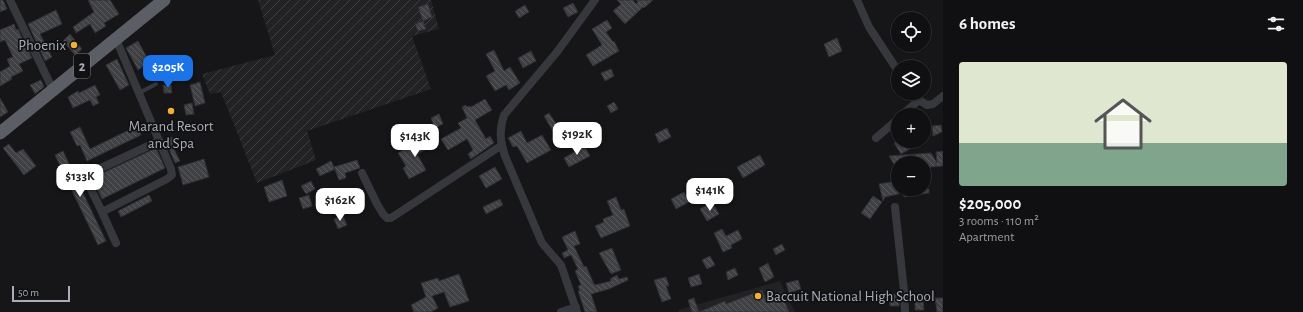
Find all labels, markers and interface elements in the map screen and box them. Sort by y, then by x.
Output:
map controls [891,12,931,196]
button: locate [891,12,931,52]
icon: filters [1265,13,1287,35]
text: 6 homes [959,15,1015,32]
place label: Phoenix [18,38,66,53]
marker: Phoenix [69,40,79,50]
road number: 2 [74,54,90,78]
pin: $205K [140,55,196,89]
button: layers [891,60,931,100]
text: $205K [152,61,184,74]
icon: home [1087,88,1159,160]
marker: Marand Resort and Spa [166,106,176,116]
button: + [891,108,931,148]
place label: Marand Resort and Spa [128,119,214,151]
pin: $192K [549,122,605,156]
pin: $143K [387,124,443,158]
text: $192K [562,128,592,141]
text: $143K [400,130,430,143]
button: − [891,156,931,196]
pin: $133K [52,164,108,198]
text: $133K [65,170,95,183]
pin: $141K [682,178,738,212]
text: $141K [695,184,725,197]
pin: $162K [312,188,368,222]
text: $162K [325,194,355,207]
text: $205,000 [959,195,1021,212]
text: 3 rooms · 110 m² [959,215,1039,228]
text: Apartment [959,231,1014,244]
scale bar [12,284,70,303]
text: 50 m [18,287,39,298]
place label: Baccuit National High School [766,289,935,304]
marker: Baccuit National High School [753,291,763,301]

